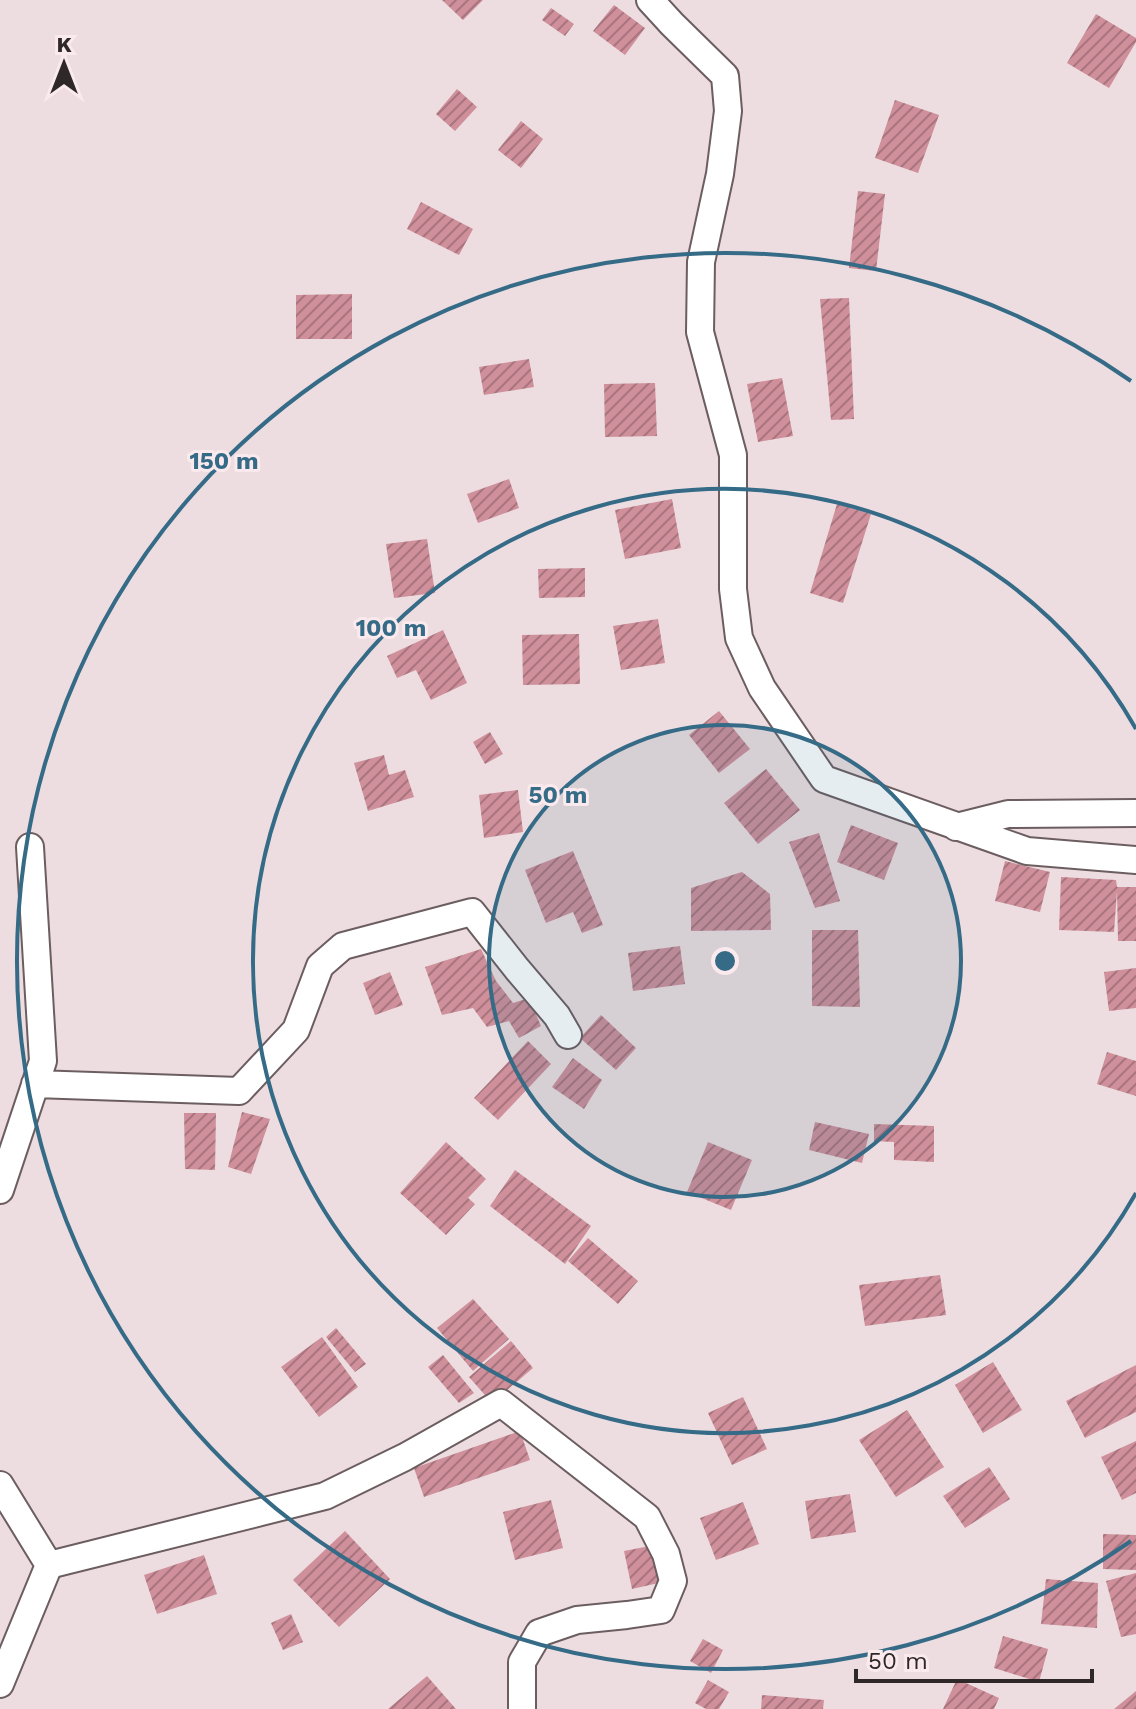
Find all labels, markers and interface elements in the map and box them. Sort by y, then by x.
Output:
north arrow [24,24,104,104]
text: K [56,32,72,57]
text: 150 m [189,447,259,475]
text: 100 m [356,614,426,642]
text: 50 m [529,781,587,809]
centre of rings [711,947,739,975]
scale bar [856,1633,1092,1683]
text: 50 m [868,1647,928,1675]

